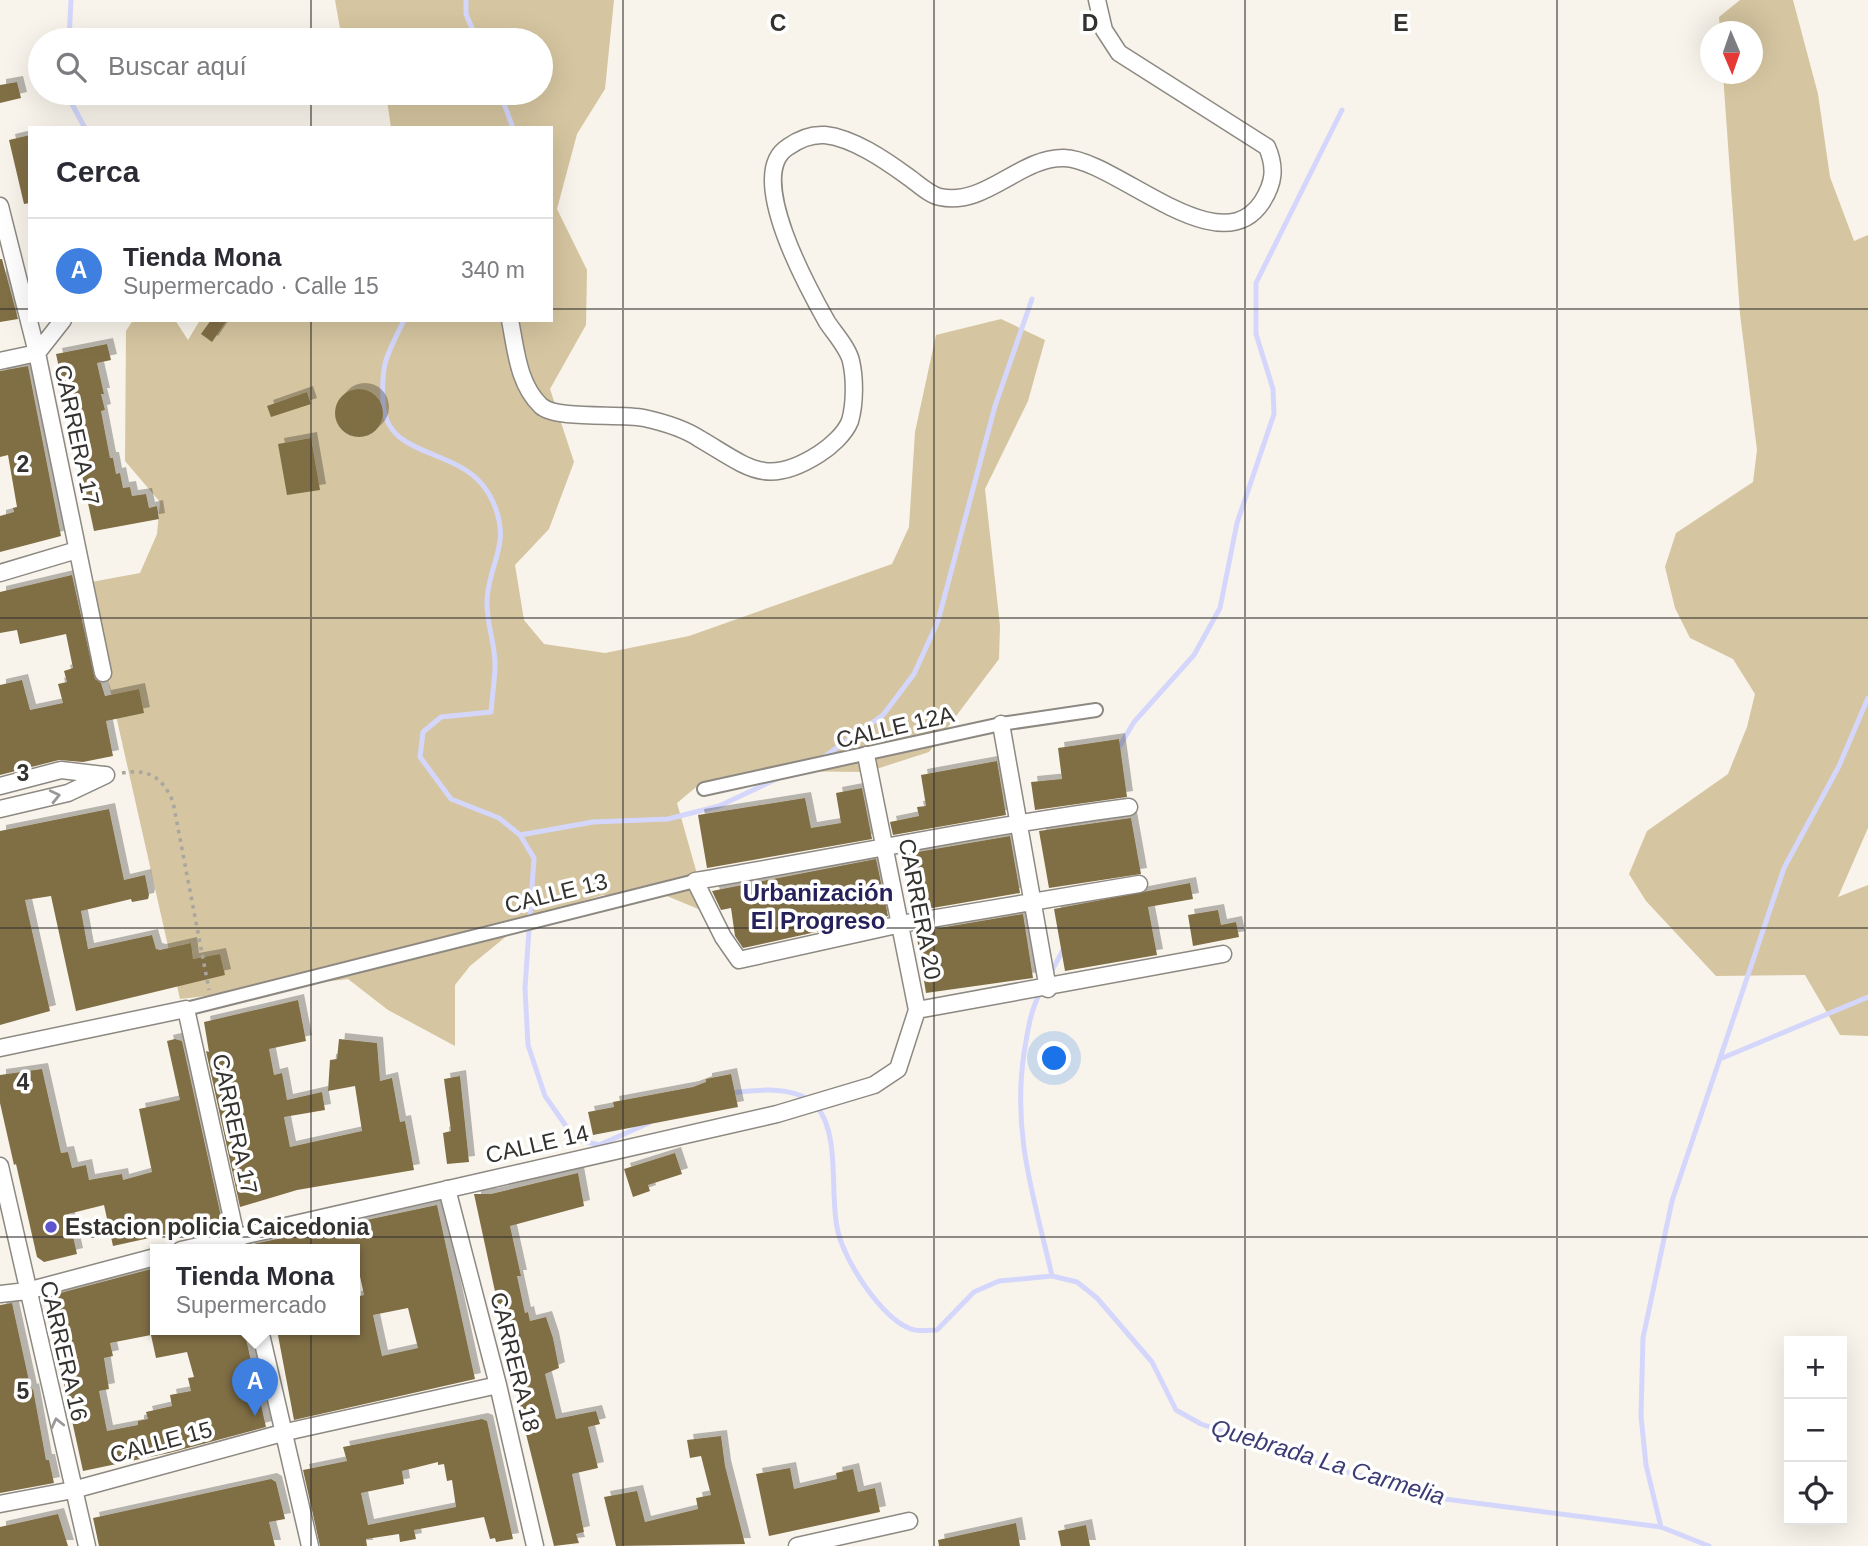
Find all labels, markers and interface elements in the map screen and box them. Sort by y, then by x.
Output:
text: C [770,10,786,36]
text: D [1082,10,1098,36]
text: E [1393,10,1409,36]
north arrow [1700,21,1763,84]
search box [28,28,553,105]
icon: search [52,48,90,86]
text: Buscar aquí [108,51,247,81]
text: Cerca [56,155,139,188]
text: Tienda Mona [123,242,281,272]
text: A [71,257,87,283]
text: 340 m [461,257,525,283]
text: Supermercado · Calle 15 [123,273,379,299]
street label: CARRERA 17 [49,362,105,508]
text: 2 [17,451,29,477]
street label: CALLE 12A [834,701,957,753]
text: 3 [17,760,29,786]
one-way arrow [48,790,60,804]
street label: CARRERA 20 [894,836,946,982]
street label: CALLE 13 [502,868,610,918]
district label: Urbanización El Progreso [743,879,893,934]
your location [1037,1041,1071,1075]
street label: CARRERA 17 [207,1051,263,1197]
text: 4 [17,1069,30,1095]
street label: CALLE 14 [483,1119,591,1168]
place label: Estacion policia Caicedonia [65,1214,369,1240]
marker: Estacion policia Caicedonia [43,1219,59,1235]
popup [150,1244,360,1335]
text: Tienda Mona [176,1261,334,1291]
street label: CARRERA 16 [35,1278,93,1424]
street label: CARRERA 18 [485,1289,545,1435]
text: Supermercado [176,1292,327,1318]
map controls [1784,1336,1847,1525]
button: + [1784,1336,1847,1399]
pin: A [232,1358,278,1416]
text: 5 [17,1378,30,1404]
button: − [1784,1399,1847,1462]
water label: Quebrada La Carmelia [1208,1413,1448,1510]
street label: CALLE 15 [107,1416,215,1468]
one-way arrow [51,1417,66,1429]
button: locate [1784,1462,1847,1525]

